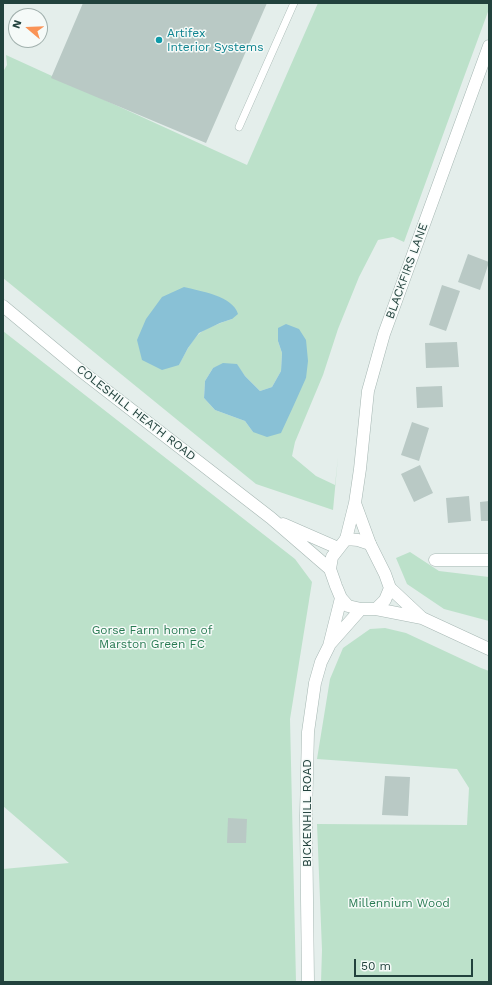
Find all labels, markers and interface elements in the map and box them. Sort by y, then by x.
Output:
north arrow [8,8,48,48]
text: N [10,18,25,30]
place label: Artifex Interior Systems [167,26,264,54]
marker: Artifex Interior Systems [154,35,164,45]
street label: BLACKFIRS LANE [383,221,431,321]
street label: COLESHILL HEATH ROAD [74,362,198,464]
park label: Gorse Farm home of Marston Green FC [92,623,212,651]
street label: BICKENHILL ROAD [300,759,314,867]
park label: Millennium Wood [348,896,450,910]
scale bar [356,951,475,977]
text: 50 m [361,959,391,973]

